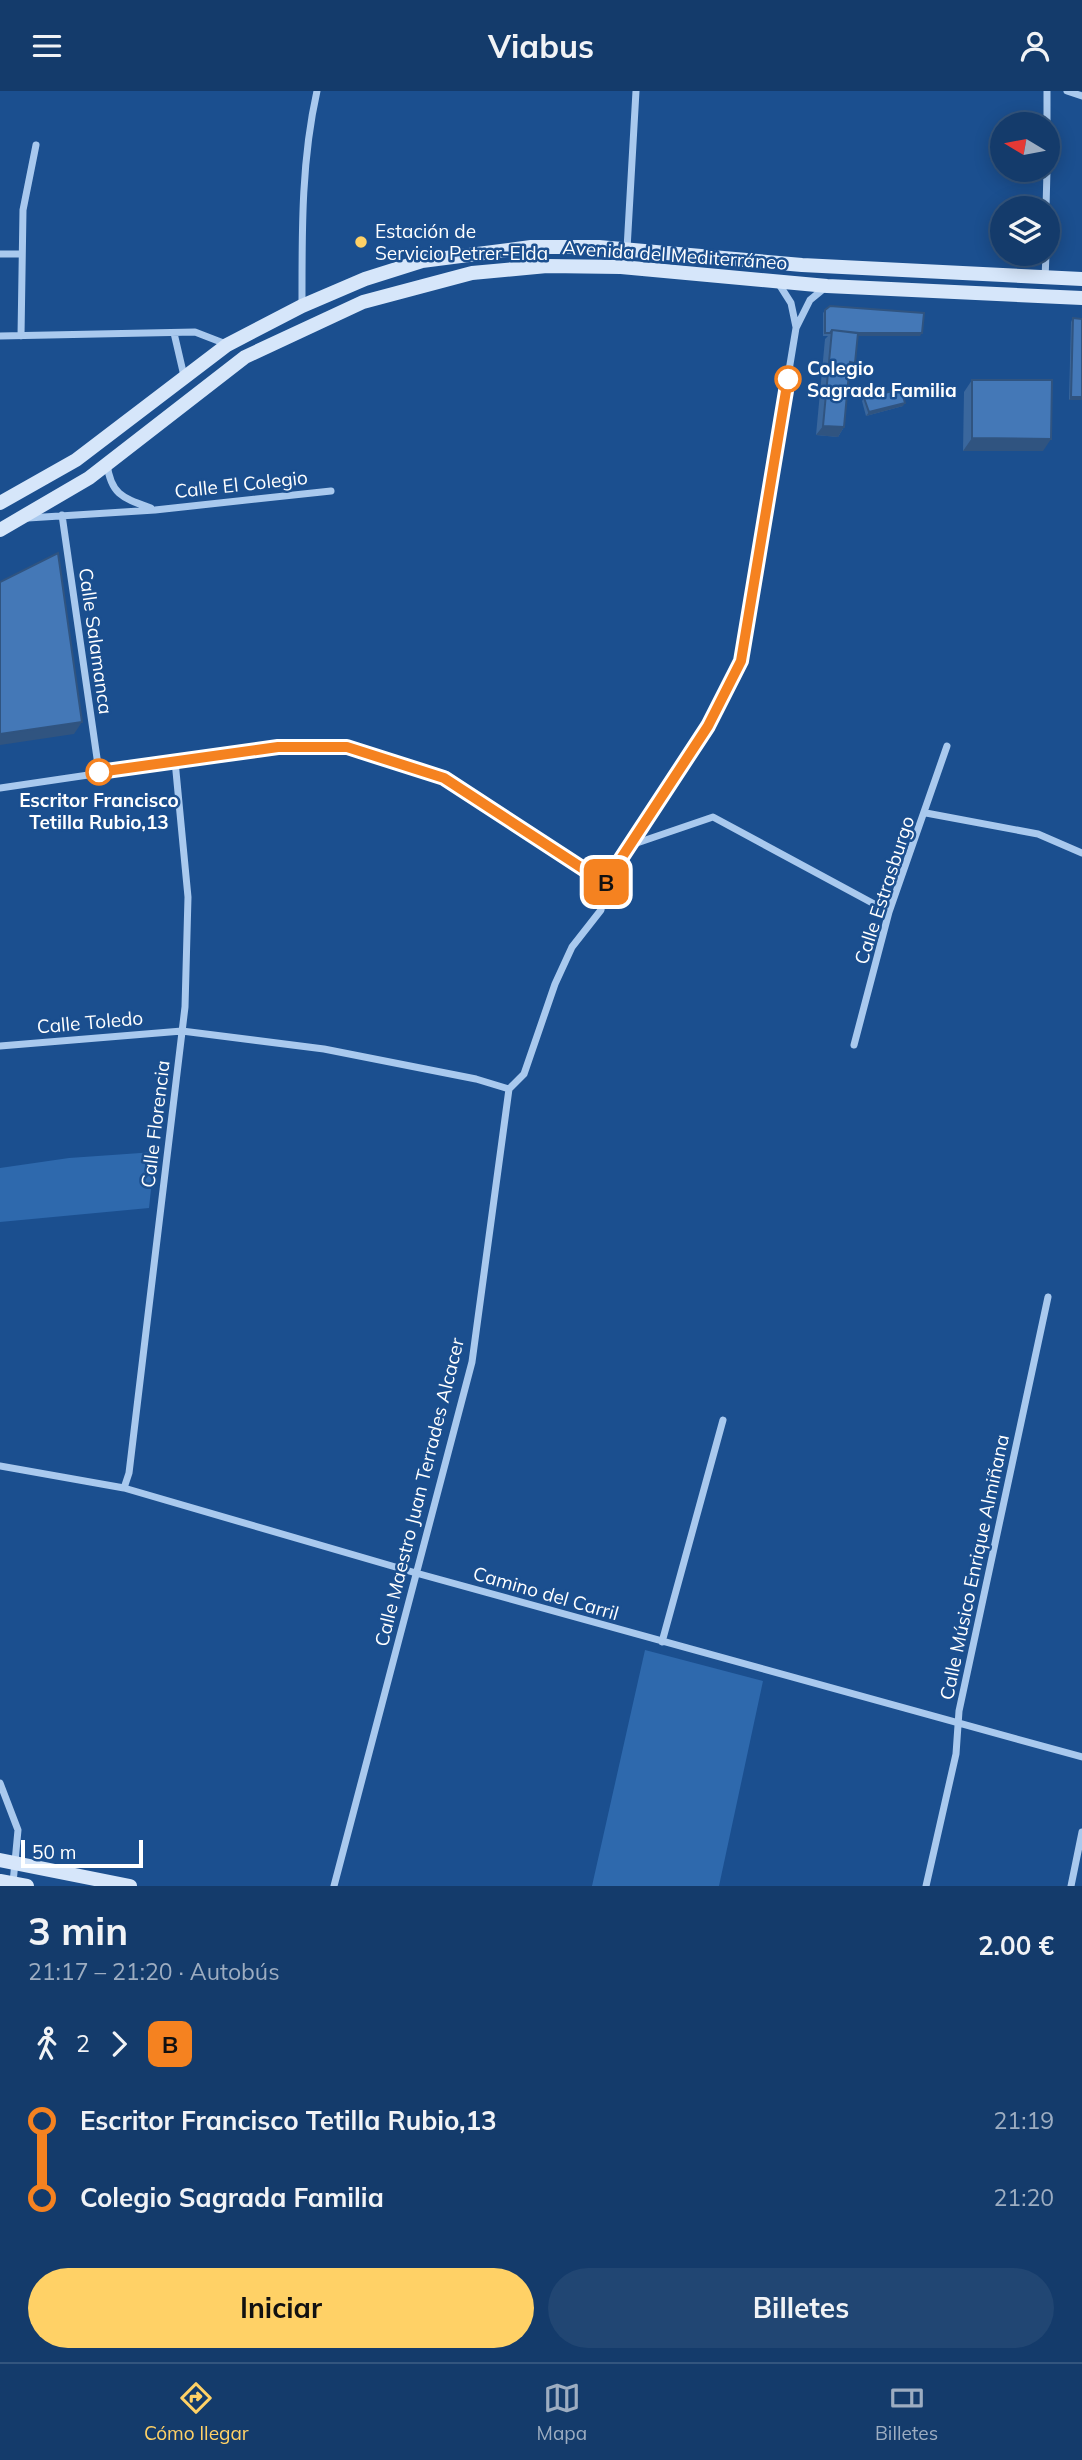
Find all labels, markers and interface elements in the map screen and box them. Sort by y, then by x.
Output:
text: Viabus [488,26,594,66]
icon: menu [28,27,66,65]
icon: person [1016,27,1054,65]
north arrow [990,112,1060,182]
map controls [990,112,1060,266]
button: layers [990,196,1060,266]
place label: Estación de Servicio Petrer-Elda [375,219,548,265]
marker: Estación de Servicio Petrer-Elda [353,234,369,250]
street label: Avenida del Mediterráneo [562,235,788,275]
place label: Colegio Sagrada Familia [807,356,957,402]
marker: Colegio Sagrada Familia [775,366,801,392]
street label: Calle El Colegio [173,465,309,503]
street label: Calle Salamanca [74,566,118,716]
marker: Escritor Francisco Tetilla Rubio,13 [86,759,112,785]
place label: Escritor Francisco Tetilla Rubio,13 [19,788,179,834]
street label: Calle Estrasburgo [849,813,919,967]
line badge: B [583,859,629,905]
text: B [598,867,614,897]
street label: Calle Toledo [36,1005,144,1039]
street label: Calle Florencia [135,1059,175,1189]
street label: Calle Maestro Juan Terrades Alcacer [369,1335,469,1649]
street label: Calle Músico Enrique Almiñana [934,1432,1014,1702]
street label: Camino del Carril [470,1561,622,1625]
scale bar [21,1837,144,1869]
text: 50 m [32,1840,76,1864]
text: 3 min [28,1907,128,1955]
text: 2.00 € [978,1929,1054,1962]
text: 21:17 – 21:20 · Autobús [28,1957,280,1986]
icon: walk [28,2025,66,2063]
icon: forward [100,2025,138,2063]
text: 2 [76,2029,90,2058]
text: B [162,2029,178,2059]
text: Escritor Francisco Tetilla Rubio,13 [80,2104,497,2137]
text: 21:19 [994,2106,1054,2135]
text: Colegio Sagrada Familia [80,2181,384,2214]
text: 21:20 [994,2183,1054,2212]
button: Iniciar [28,2268,534,2348]
button: Billetes [548,2268,1054,2348]
tab: Cómo llegar [144,2379,249,2445]
tab: Mapa [537,2379,587,2445]
tab: Billetes [875,2379,938,2445]

